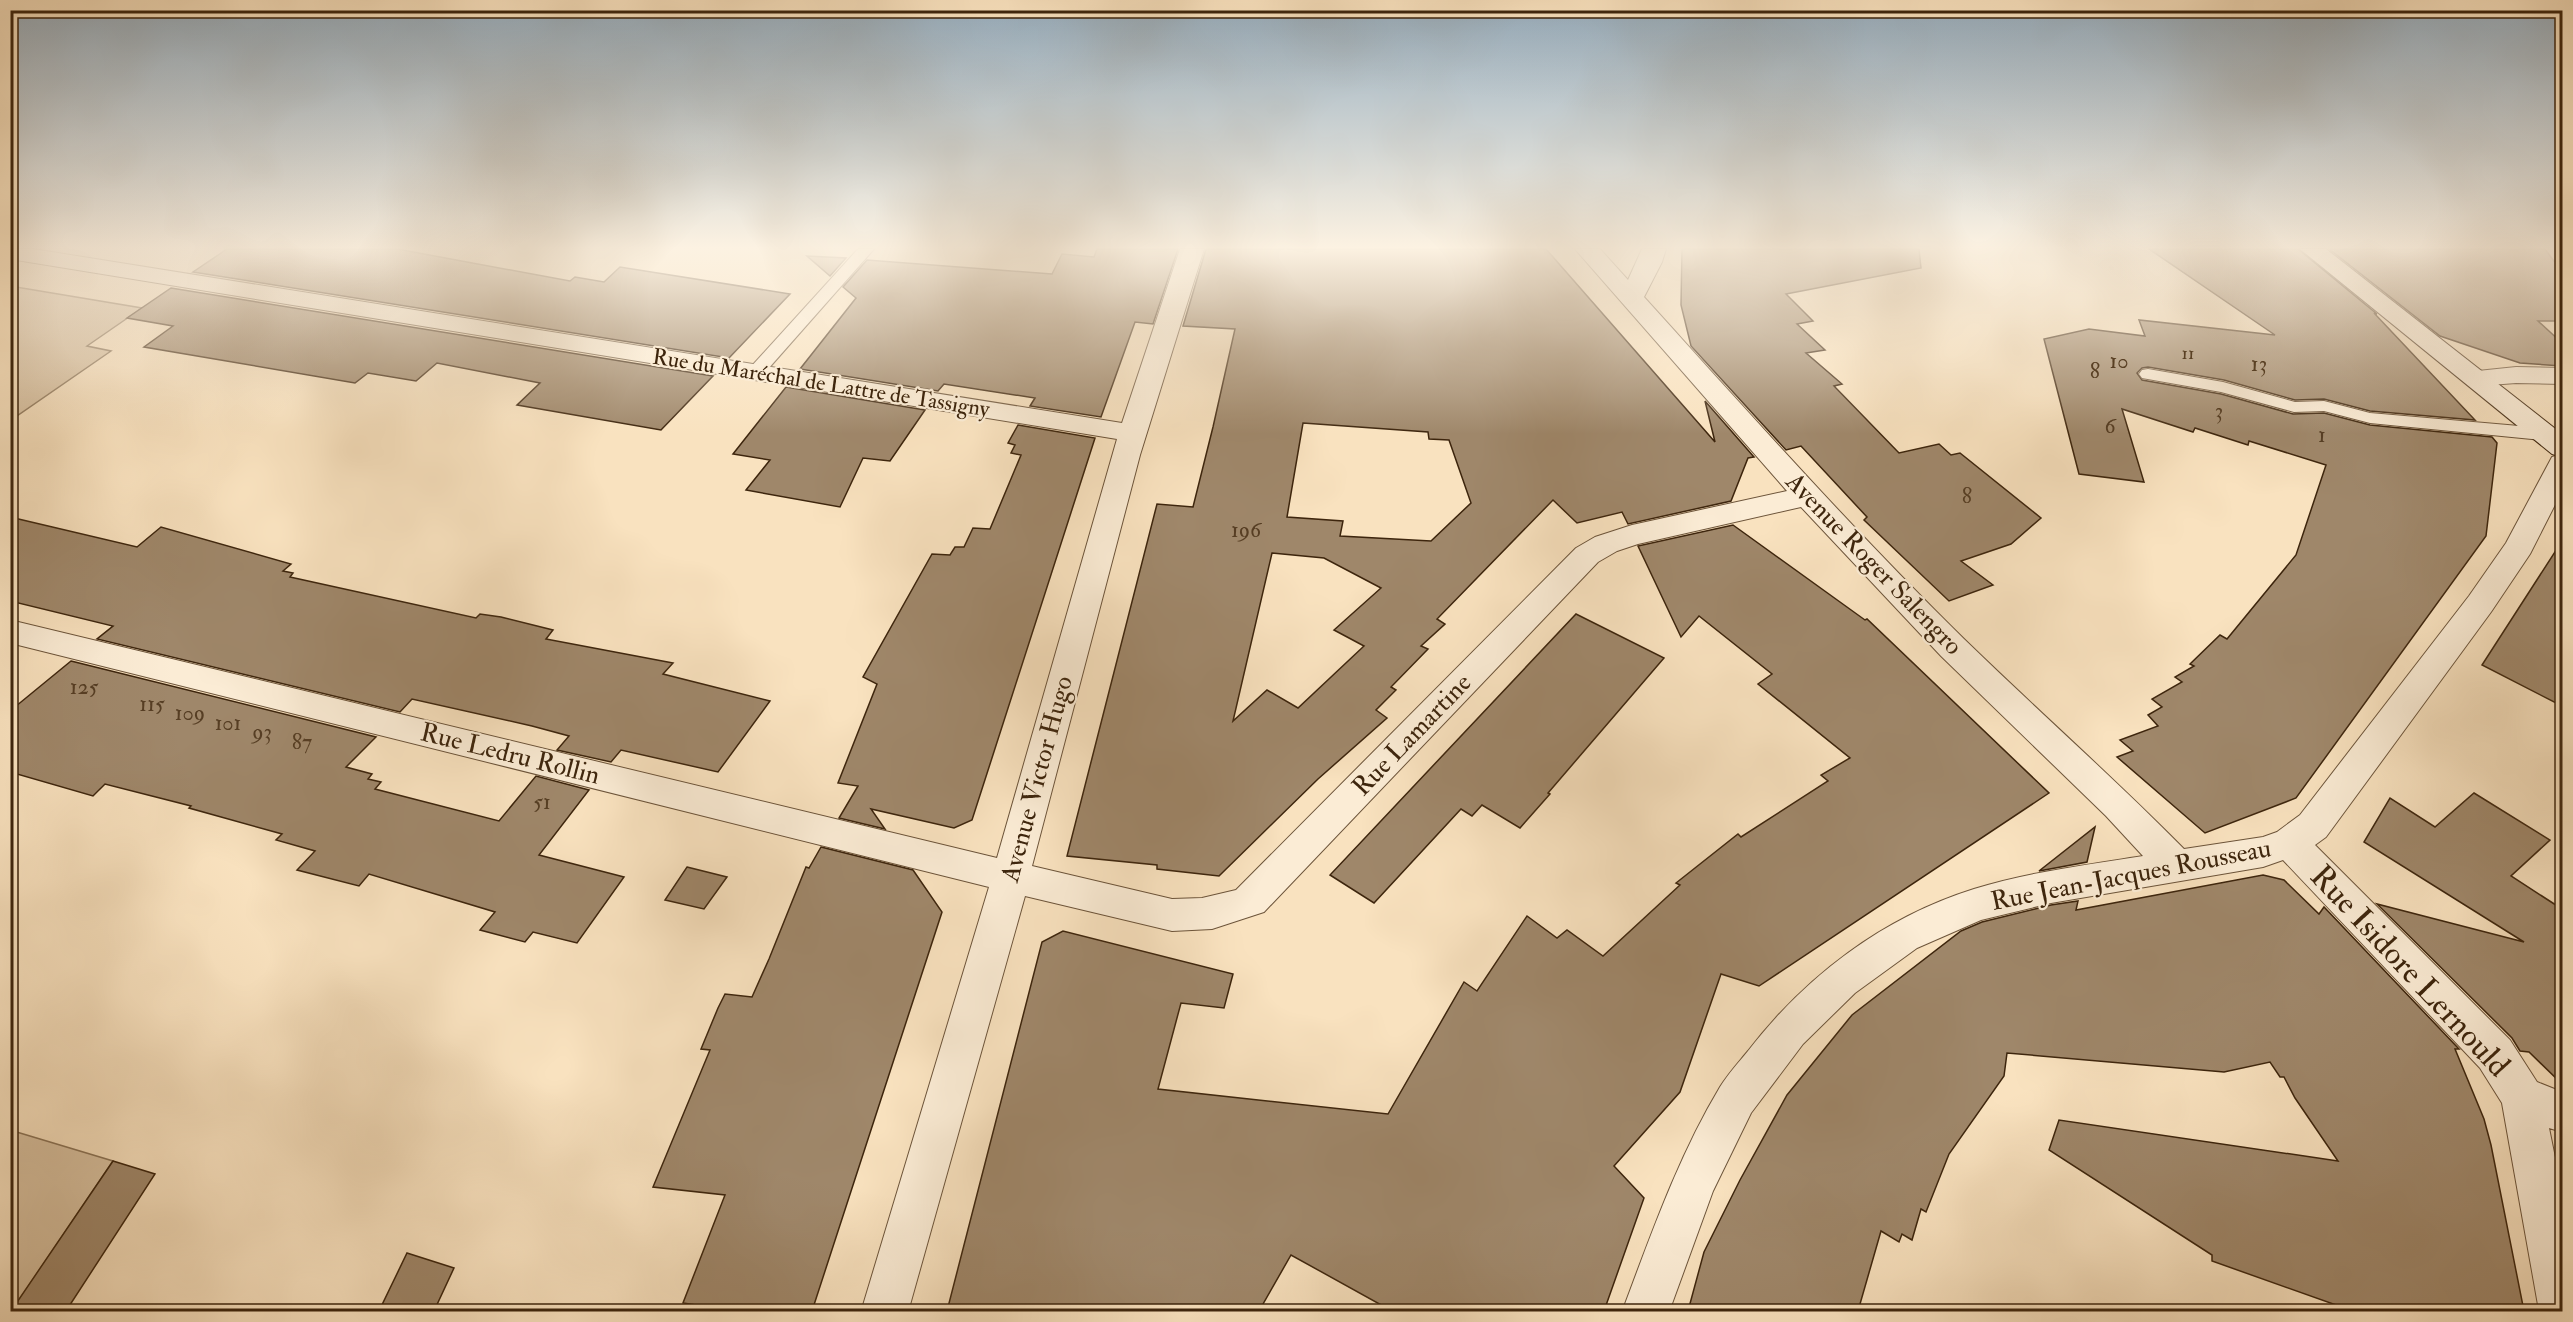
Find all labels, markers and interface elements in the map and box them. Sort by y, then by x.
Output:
house number: 11 [2182,342,2194,365]
street label: Rue du Maréchal de Lattre de Tassigny [651,343,992,424]
house number: 10 [2109,347,2129,375]
house number: 13 [2251,350,2267,378]
house number: 8 [2090,357,2100,385]
house number: 3 [2215,397,2223,425]
house number: 6 [2104,412,2117,440]
house number: 1 [2318,421,2326,449]
street label: Avenue Roger Salengro [1778,465,1969,662]
house number: 8 [1962,482,1972,510]
house number: 196 [1231,516,1263,544]
street label: Rue Lamartine [1346,667,1478,803]
street label: Avenue Victor Hugo [994,672,1080,887]
house number: 125 [70,673,99,701]
house number: 115 [139,690,165,718]
house number: 109 [175,699,205,727]
house number: 101 [215,709,241,737]
street label: Rue Ledru Rollin [417,716,603,792]
house number: 93 [250,718,272,746]
house number: 87 [292,728,312,756]
house number: 51 [533,788,551,816]
street label: Rue Jean-Jacques Rousseau [1988,832,2274,918]
street label: Rue Isidore Lernould [2302,857,2519,1085]

